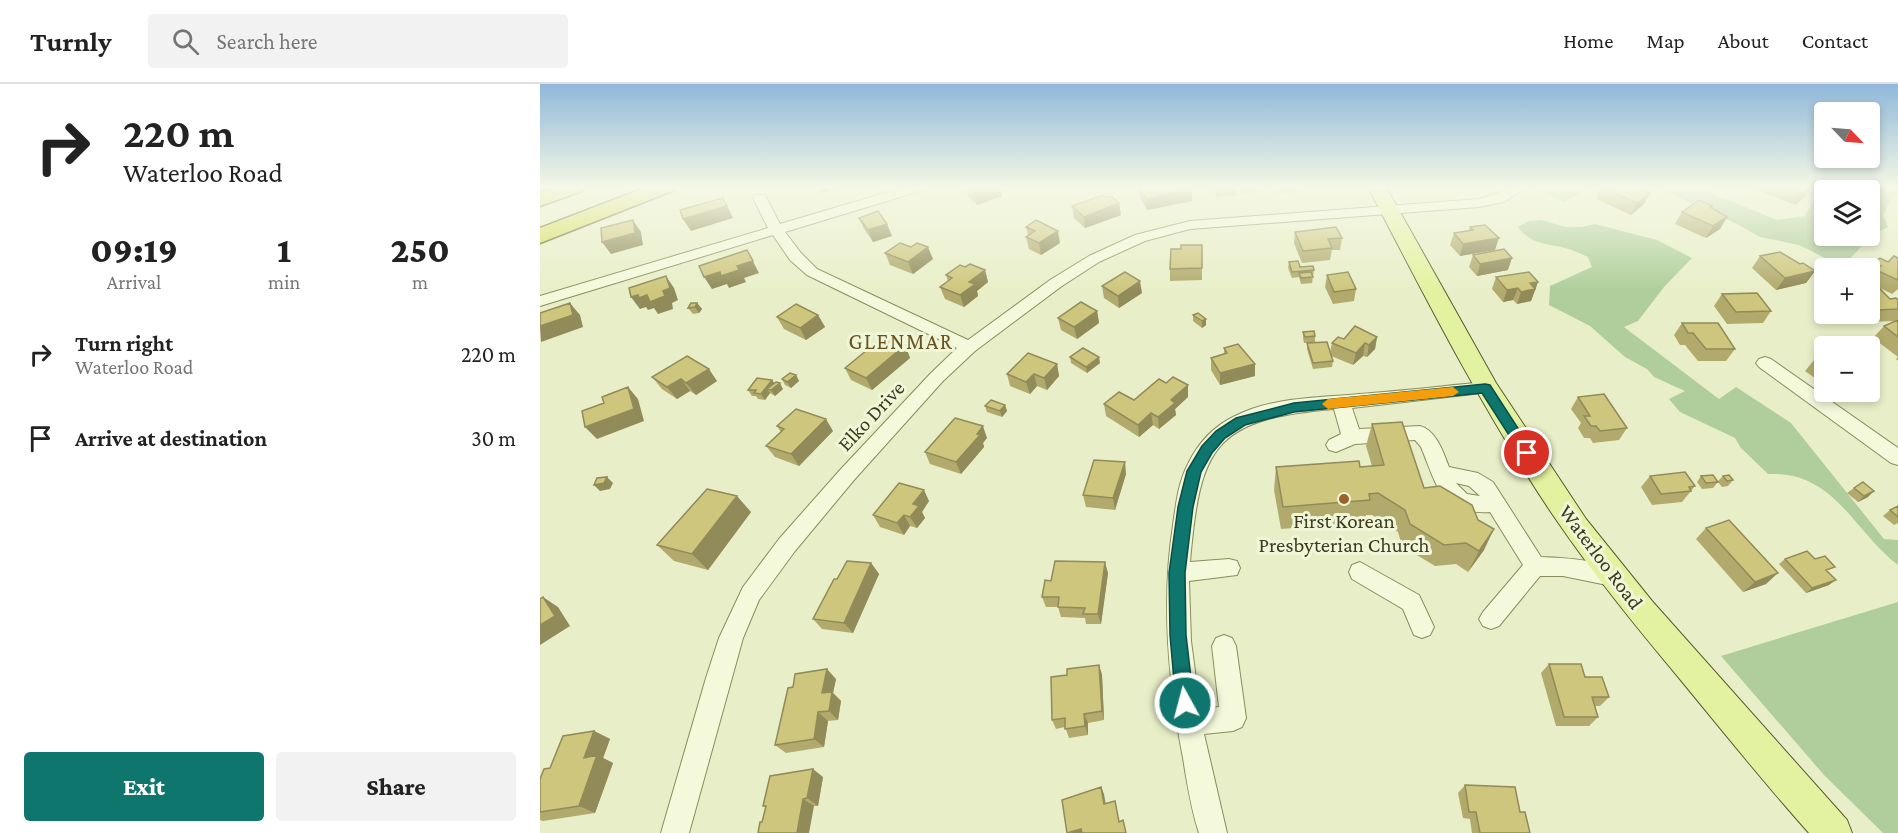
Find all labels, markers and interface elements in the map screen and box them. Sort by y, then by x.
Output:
search box [148,14,568,68]
icon: search [169,25,202,58]
text: Turnly [30,26,112,57]
text: Search here [217,29,318,54]
text: Home [1563,29,1613,53]
text: Map [1646,29,1685,53]
text: About [1718,29,1769,53]
text: Contact [1802,29,1868,53]
north arrow [1814,102,1880,168]
map controls [1814,102,1880,402]
icon: right [24,108,102,186]
text: 220 m [123,109,234,156]
text: Waterloo Road [123,158,283,188]
button: layers [1814,180,1880,246]
text: 09:19 [90,230,178,270]
text: 1 [277,230,291,270]
text: 250 [390,230,450,270]
button: + [1814,258,1880,324]
text: Arrival [107,271,161,293]
text: min [268,271,300,293]
text: m [412,271,428,293]
district label: GLENMAR [849,329,953,354]
text: Turn right [75,331,173,356]
button: − [1814,336,1880,402]
icon: right [24,338,57,371]
text: 220 m [461,342,516,367]
text: Waterloo Road [75,356,193,378]
street label: Elko Drive [833,376,909,456]
icon: arrive [24,422,57,455]
text: Arrive at destination [75,426,267,451]
text: 30 m [471,426,516,451]
pin [1501,427,1552,478]
icon: arrive [1510,436,1543,469]
marker: First Korean Presbyterian Church [1337,492,1351,506]
street label: Waterloo Road [1554,500,1648,614]
place label: First Korean Presbyterian Church [1258,509,1430,557]
position arrow [1153,671,1217,735]
button: Exit [24,752,264,821]
button: Share [276,752,516,821]

